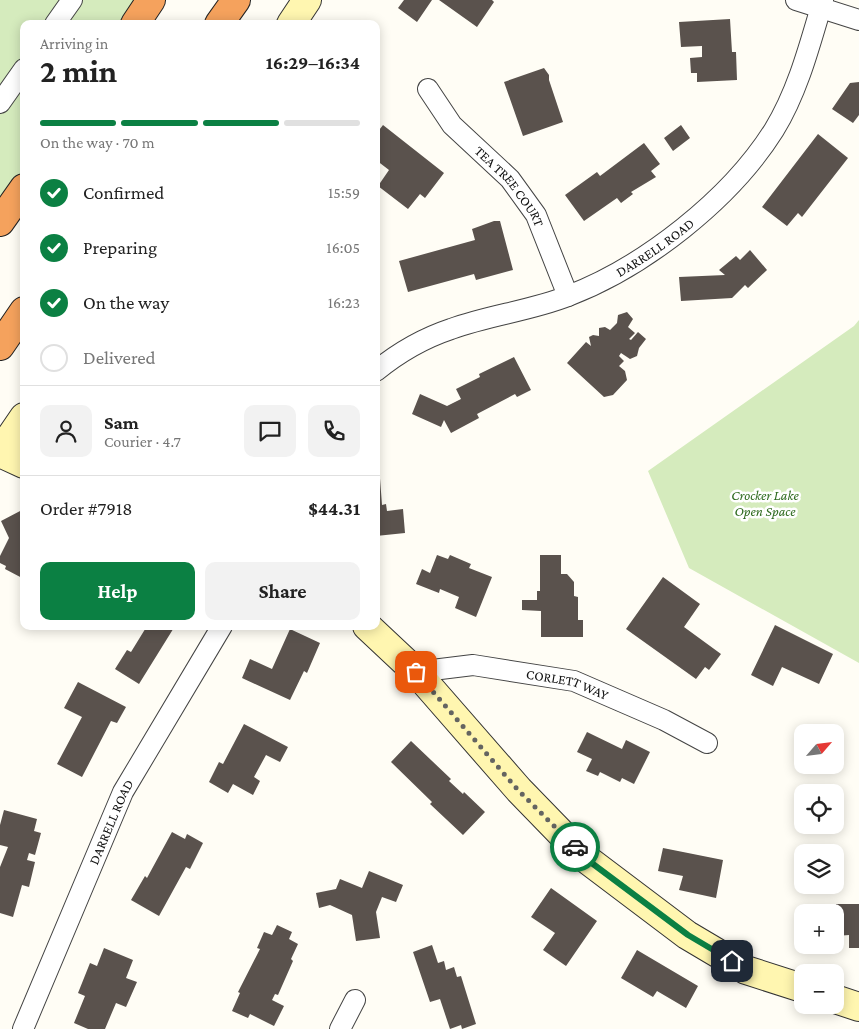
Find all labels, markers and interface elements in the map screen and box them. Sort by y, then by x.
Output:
text: Arriving in [40,35,108,52]
text: 16:29–16:34 [266,52,360,73]
text: 2 min [40,53,117,89]
text: On the way · 70 m [40,134,154,151]
street label: TEA TREE COURT [472,143,548,229]
icon: check [40,179,68,207]
text: Confirmed [83,182,164,203]
text: 15:59 [328,184,360,201]
street label: DARRELL ROAD [613,215,697,280]
icon: check [40,234,68,262]
text: Preparing [83,237,157,258]
text: 16:05 [326,239,360,256]
icon: check [40,289,68,317]
text: On the way [83,292,169,313]
text: 16:23 [328,294,360,311]
text: Delivered [83,347,156,368]
button: person [40,405,92,457]
button: chat [244,405,296,457]
button: phone [308,405,360,457]
text: Sam [104,412,139,433]
text: Courier · 4.7 [104,433,181,450]
park label: Crocker Lake Open Space [731,487,799,519]
text: Order #7918 [40,498,132,519]
text: $44.31 [308,498,360,519]
button: Help [40,562,195,620]
button: Share [205,562,360,620]
pin [395,651,437,693]
icon: bag [402,658,430,686]
street label: CORLETT WAY [525,666,612,703]
north arrow [794,724,844,774]
map controls [794,724,844,1014]
street label: DARRELL ROAD [85,776,137,867]
button: locate [794,784,844,834]
courier [550,822,600,872]
icon: car [561,833,589,861]
button: layers [794,844,844,894]
button: + [794,904,844,954]
pin [711,940,753,982]
icon: home [718,947,746,975]
button: − [794,964,844,1014]

